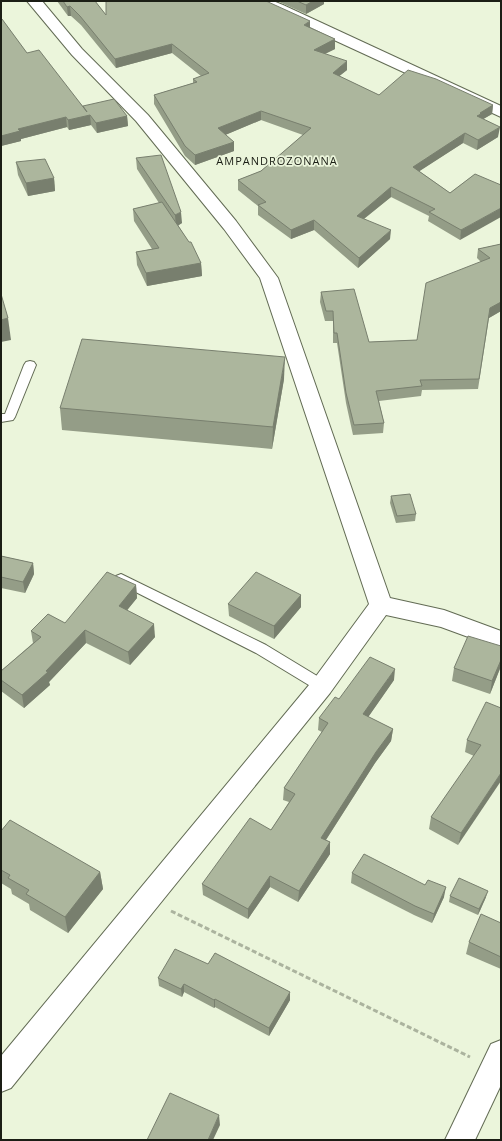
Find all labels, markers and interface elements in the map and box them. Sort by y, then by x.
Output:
district label: AMPANDROZONANA [216,153,338,168]

